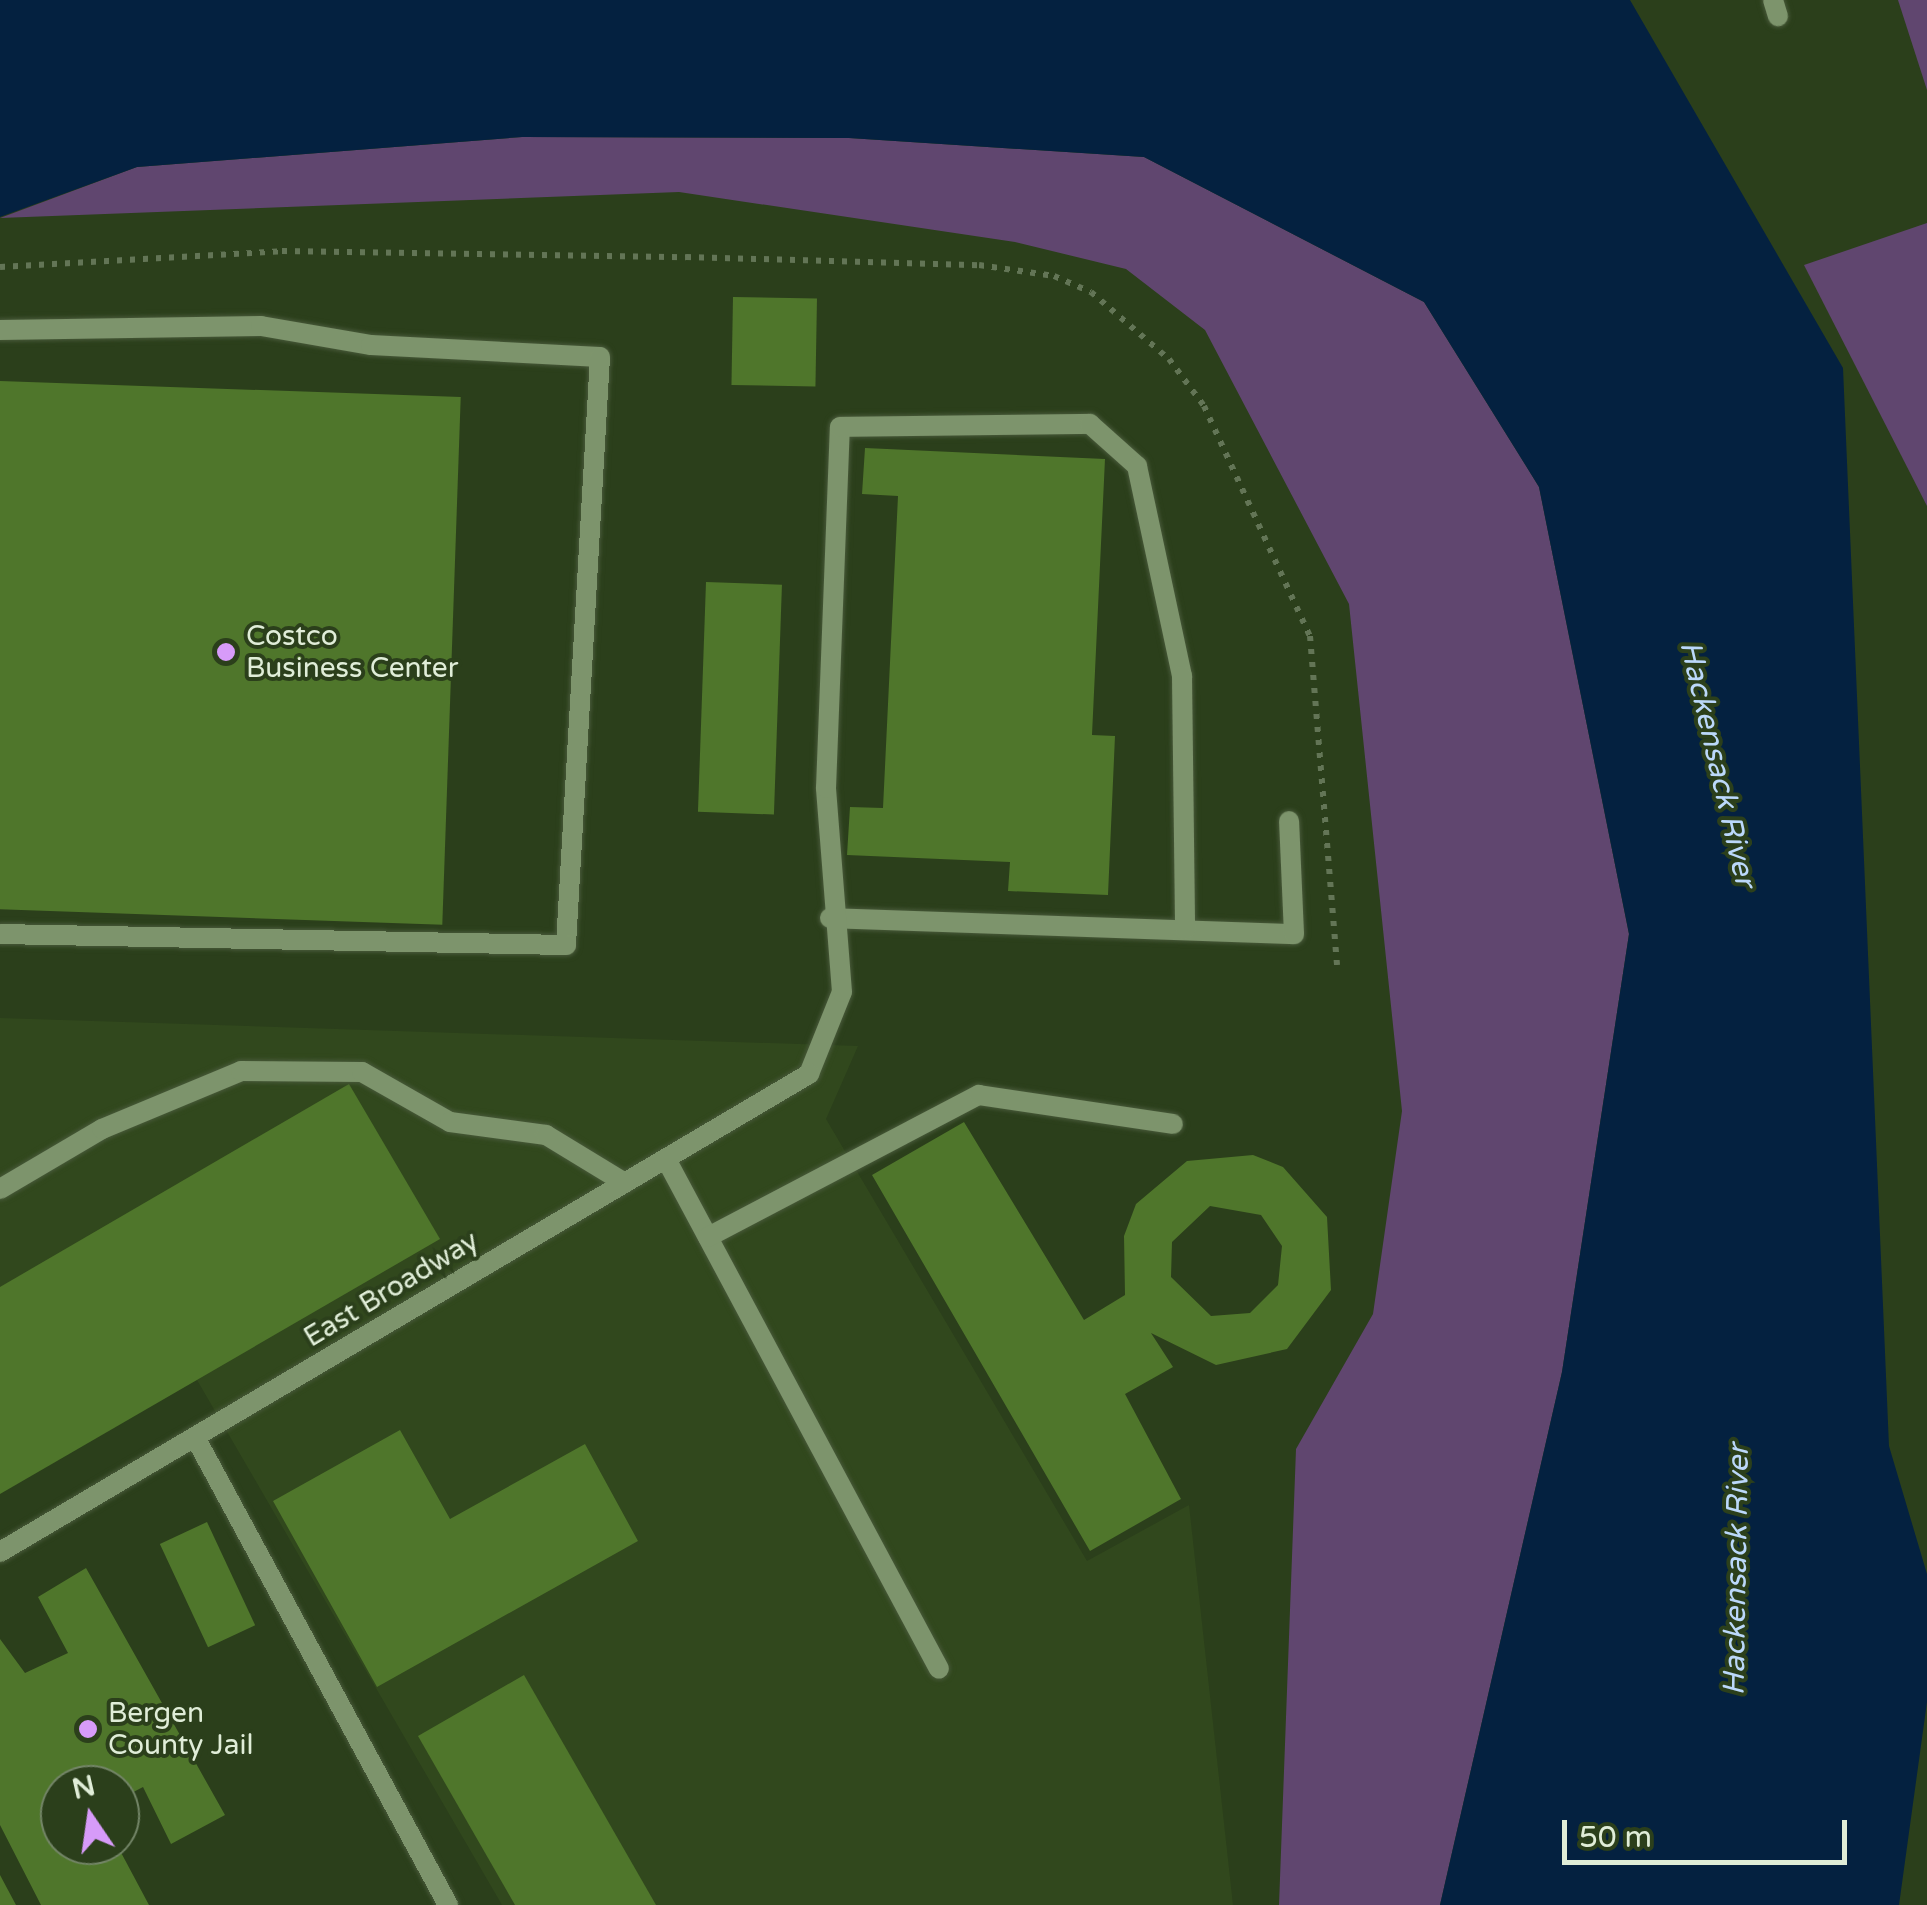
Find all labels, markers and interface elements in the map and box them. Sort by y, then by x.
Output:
place label: Costco Business Center [246,619,458,685]
water label: Hackensack River [1671,638,1763,890]
marker: Costco Business Center [215,641,237,663]
street label: East Broadway [298,1224,484,1354]
water label: Hackensack River [1717,1444,1757,1696]
place label: Bergen County Jail [108,1696,253,1762]
marker: Bergen County Jail [77,1718,99,1740]
north arrow [40,1765,140,1865]
text: N [69,1769,98,1807]
scale bar [1567,1800,1852,1862]
text: 50 m [1579,1819,1652,1856]

